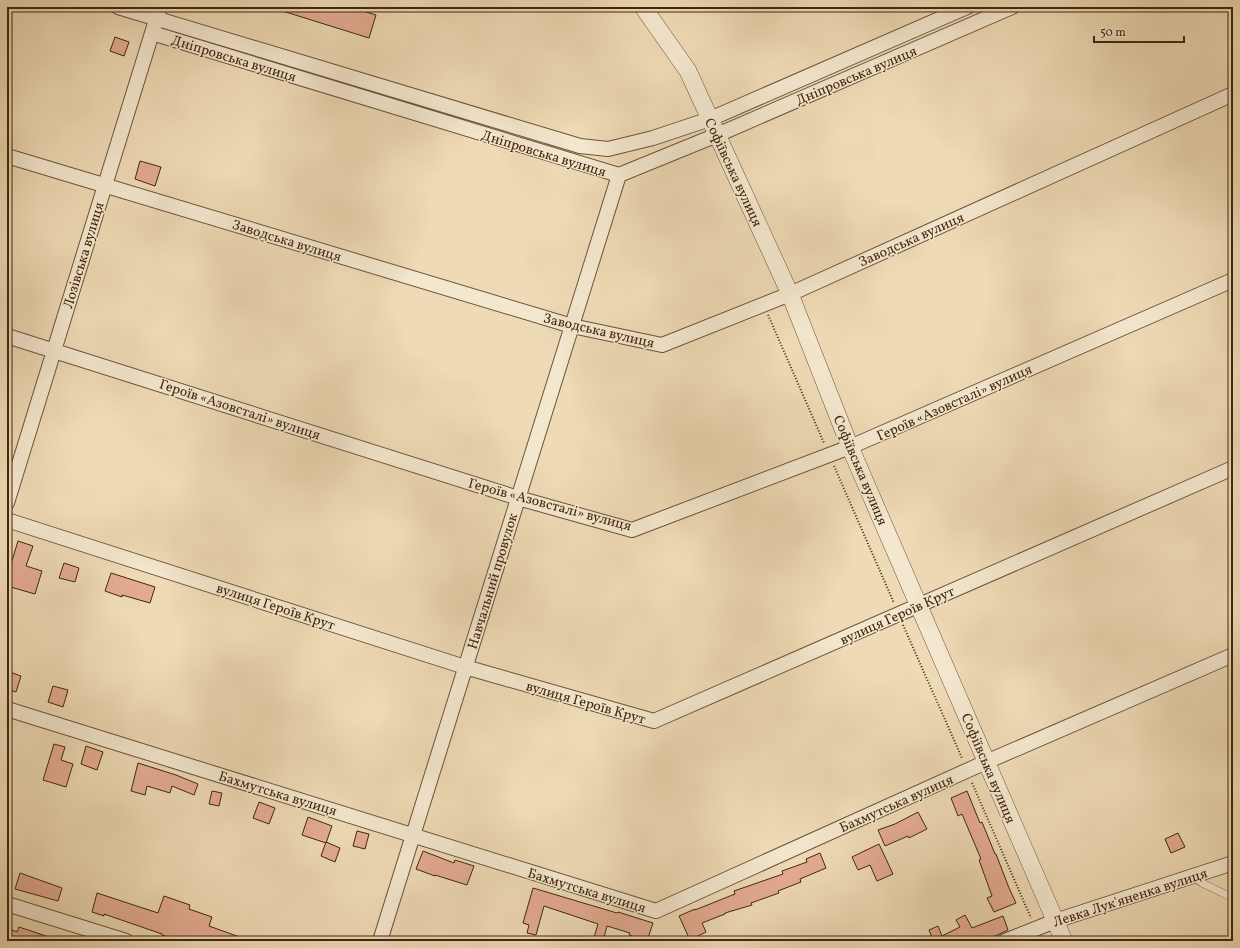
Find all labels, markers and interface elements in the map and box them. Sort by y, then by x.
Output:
scale bar [1094,18,1184,44]
text: 50 m [1100,25,1126,41]
street label: Дніпровська вулиця [169,31,298,87]
street label: Дніпровська вулиця [793,42,920,110]
street label: Софіївська вулиця [699,115,766,230]
street label: Дніпровська вулиця [479,126,608,182]
street label: Лозівська вулиця [59,200,110,311]
street label: Заводська вулиця [856,209,967,272]
street label: Заводська вулиця [229,216,344,267]
street label: Заводська вулиця [541,309,656,353]
street label: Героїв «Азовсталі» вулиця [874,360,1035,446]
street label: Героїв «Азовсталі» вулиця [157,375,322,445]
street label: Софіївська вулиця [828,413,891,529]
street label: Героїв «Азовсталі» вулиця [466,475,633,536]
street label: Навчальний провулок [464,511,523,652]
street label: вулиця Героїв Крут [214,579,337,636]
street label: вулиця Героїв Крут [837,583,958,650]
street label: вулиця Героїв Крут [523,677,648,730]
street label: Софіївська вулиця [956,711,1019,827]
street label: Бахмутська вулиця [216,767,339,821]
street label: Бахмутська вулиця [837,771,957,838]
street label: Бахмутська вулиця [525,864,648,918]
street label: Левка Лук'яненка вулиця [1051,864,1210,932]

